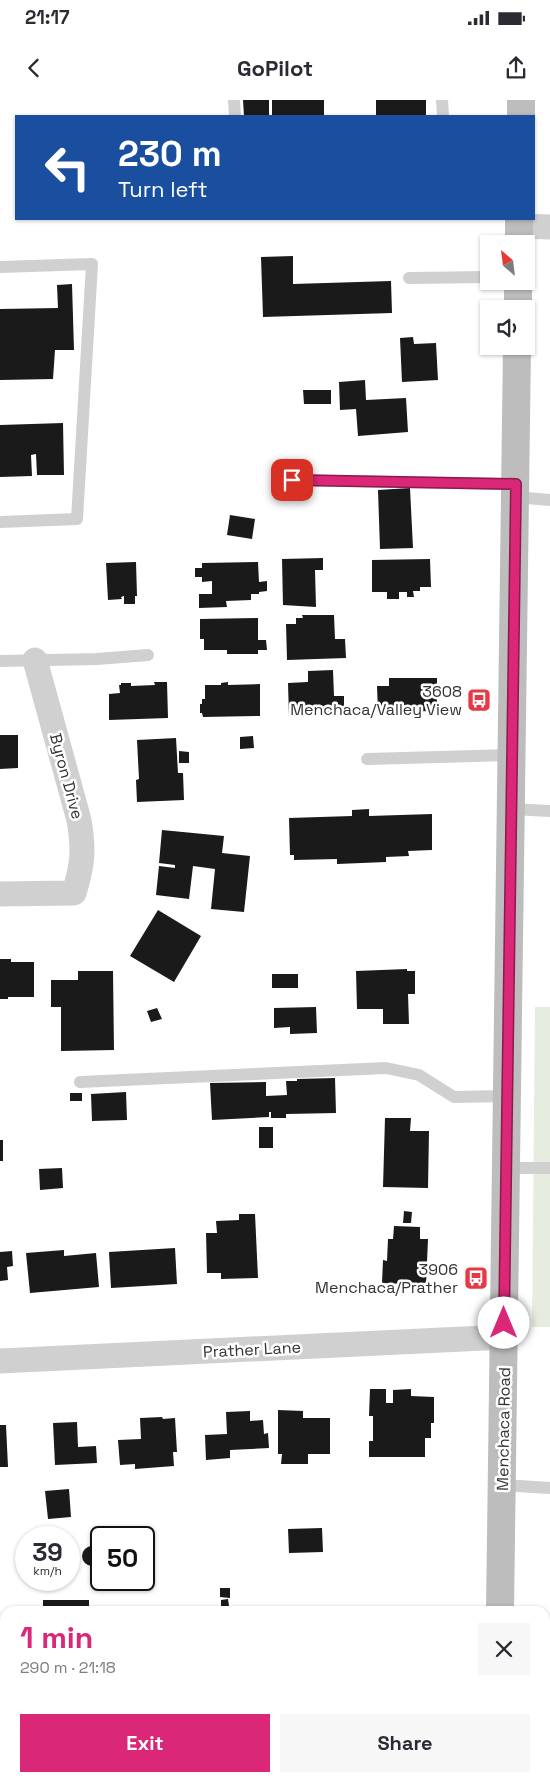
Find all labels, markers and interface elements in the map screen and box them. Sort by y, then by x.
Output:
text: 21:17 [25,5,70,30]
icon: back [20,54,48,82]
text: GoPilot [237,54,313,82]
icon: share [502,54,530,82]
text: 230 m [118,132,222,176]
icon: left [35,135,100,200]
text: Turn left [118,175,208,203]
north arrow [480,235,535,290]
map controls [480,235,535,355]
button: sound [480,300,535,355]
pin [271,459,313,501]
icon: arrive [278,466,306,494]
place label: 3608 Menchaca/Valley View [290,681,462,720]
bus stop icon: 3608 Menchaca/Valley View [466,687,492,713]
street label: Byron Drive [45,731,88,821]
place label: 3906 Menchaca/Prather [315,1259,458,1298]
bus stop icon: 3906 Menchaca/Prather [463,1265,489,1291]
position arrow [477,1296,529,1348]
street label: Prather Lane [203,1336,302,1363]
street label: Menchaca Road [492,1367,515,1491]
speed limit sign: 50 [90,1526,155,1591]
text: 39 [32,1536,63,1568]
text: km/h [33,1563,62,1579]
text: 1 min [20,1618,93,1657]
button: close [478,1623,530,1675]
text: 290 m · 21:18 [20,1657,116,1678]
button: Exit [20,1714,270,1772]
button: Share [280,1714,530,1772]

